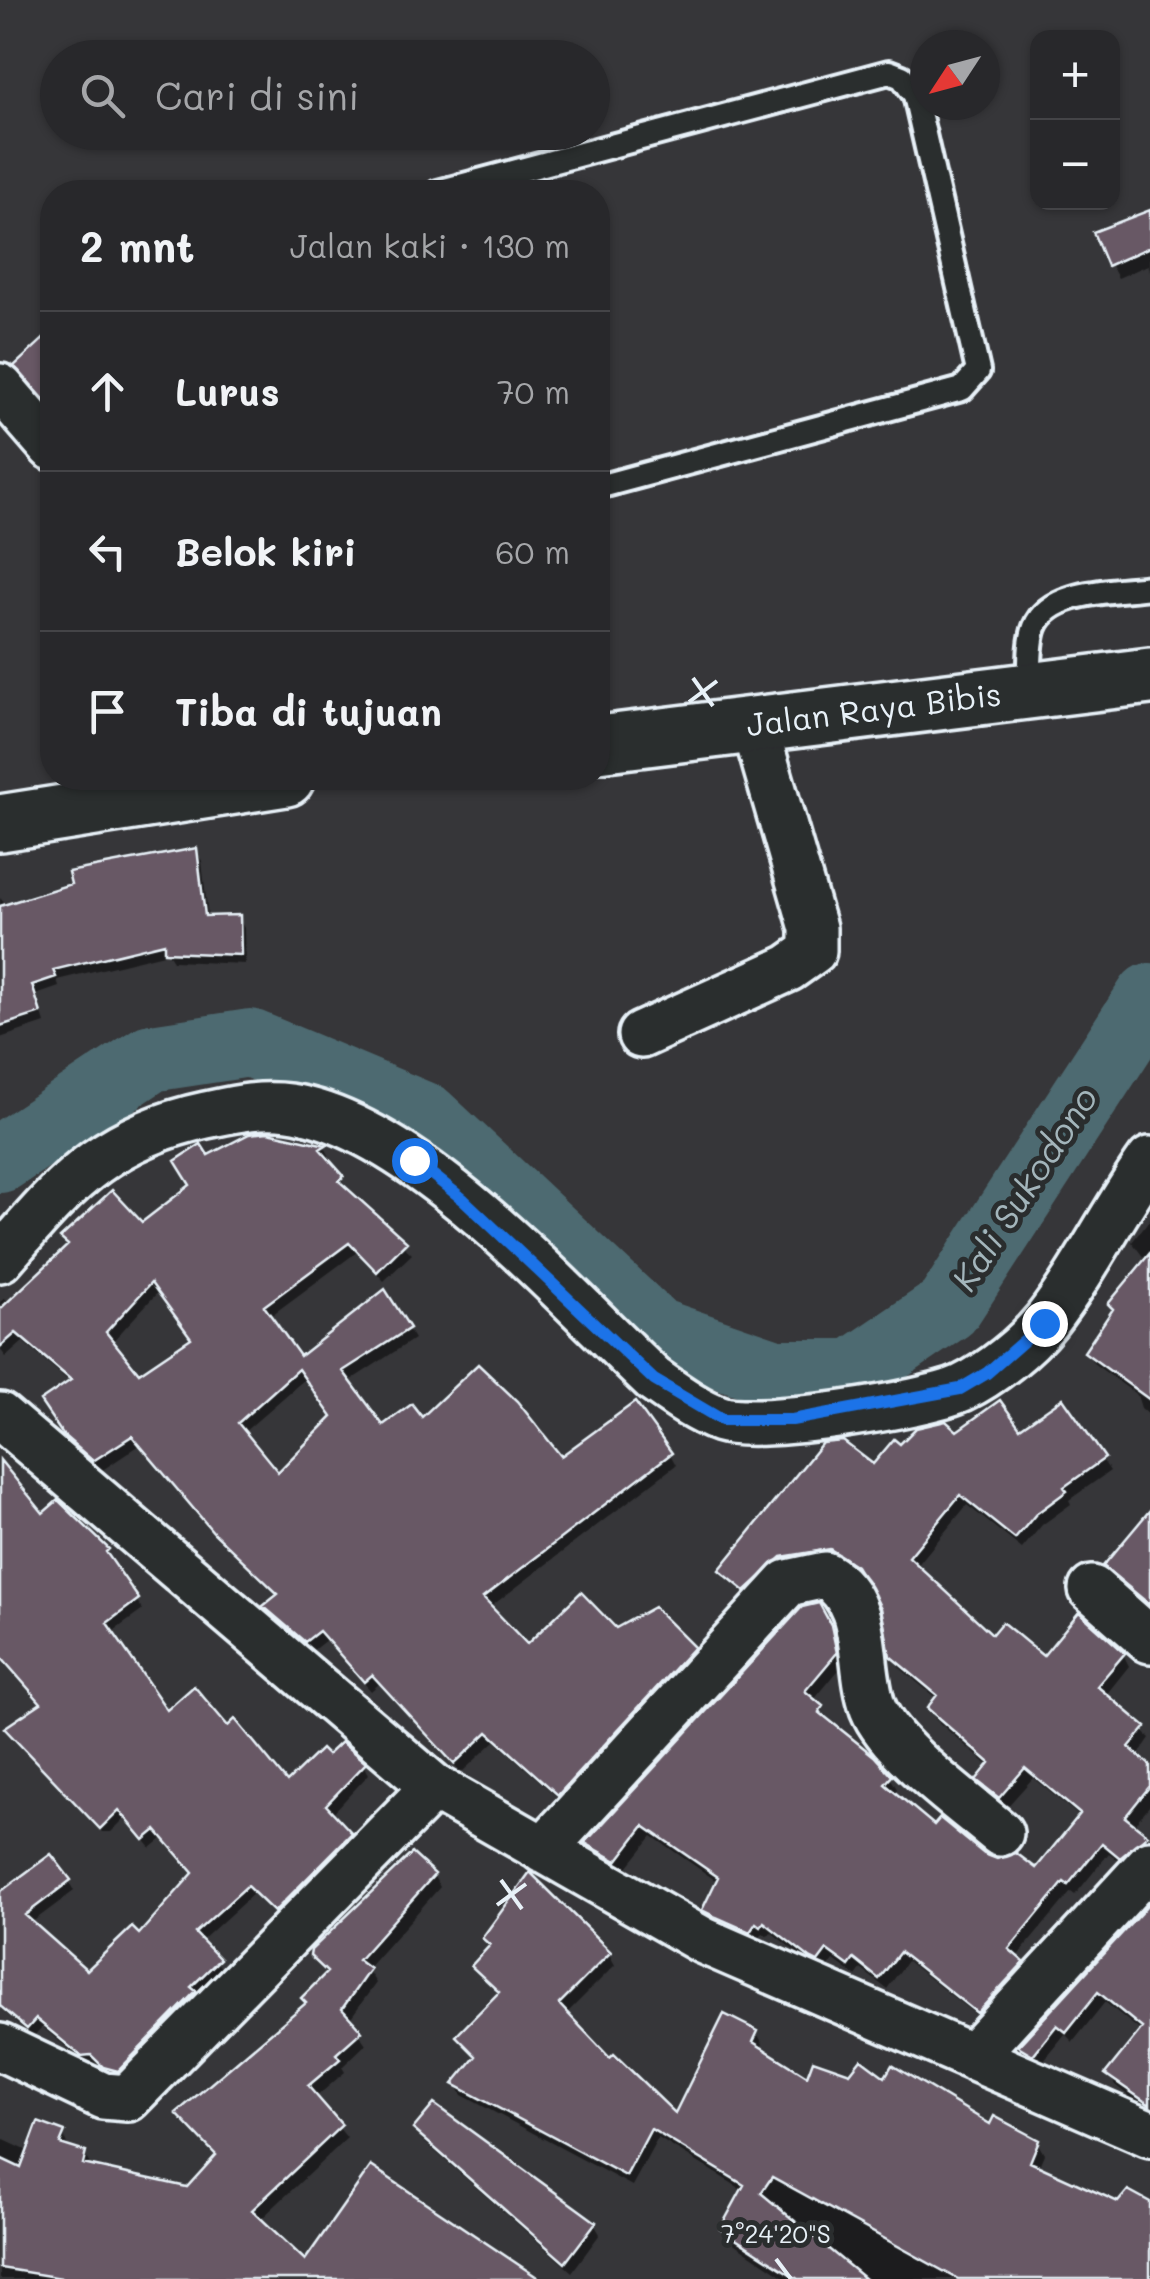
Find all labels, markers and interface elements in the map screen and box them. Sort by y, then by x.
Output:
north arrow [910,30,1000,120]
map controls [1030,30,1120,210]
button: + [1030,30,1120,120]
search box [40,40,610,150]
icon: search [75,68,130,123]
text: Cari di sini [155,70,359,120]
button: − [1030,120,1120,210]
text: 2 mnt [80,218,195,273]
text: Jalan kaki · 130 m [290,224,570,266]
icon: ahead [80,364,135,419]
text: Lurus [175,366,280,416]
text: 70 m [497,370,570,412]
icon: left [80,524,135,579]
text: Belok kiri [175,526,357,576]
text: 60 m [495,530,570,572]
street label: Jalan Raya Bibis [744,672,1003,745]
icon: arrive [80,684,135,739]
text: Tiba di tujuan [175,686,442,736]
water label: Kali Sukodono [940,1077,1107,1299]
route start [392,1138,438,1184]
route end [1022,1301,1068,1347]
text: 7°24'20"S [721,2217,831,2249]

